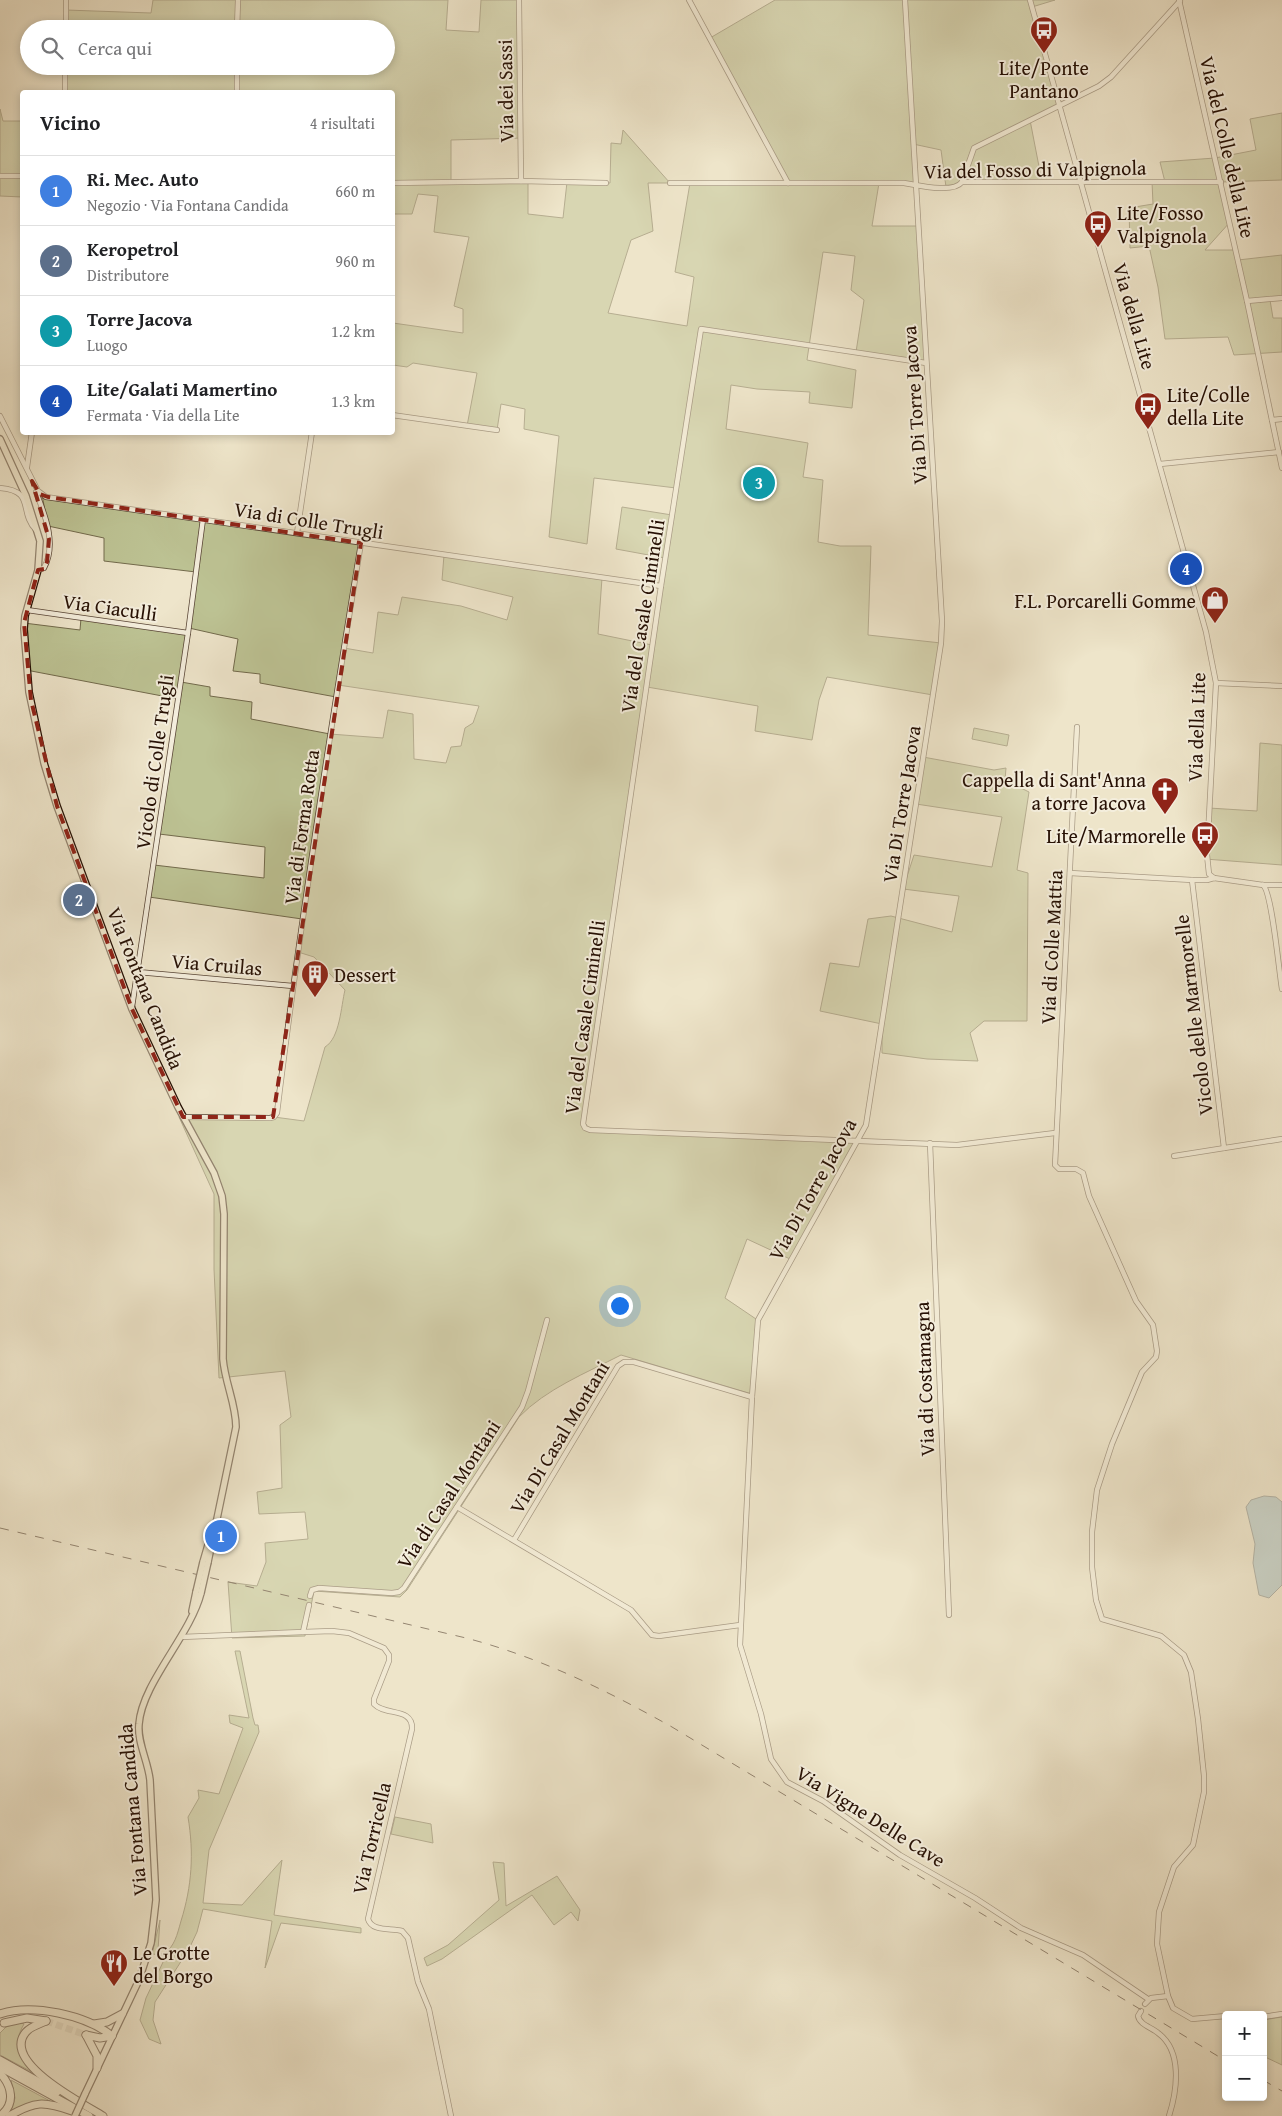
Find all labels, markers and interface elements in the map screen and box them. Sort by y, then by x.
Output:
bus stop icon: Lite/Ponte Pantano [1029,15,1059,54]
search box [20,20,395,75]
icon: search [38,34,66,62]
text: Cerca qui [78,34,152,62]
street label: Via dei Sassi [490,39,520,143]
place label: Lite/Ponte Pantano [999,53,1089,105]
street label: Via del Colle della Lite [1193,53,1263,241]
text: Vicino [40,107,100,138]
text: 4 risultati [310,111,375,135]
street label: Via del Fosso di Valpignola [923,153,1147,185]
text: Ri. Mec. Auto [87,165,199,193]
text: 1 [52,179,60,203]
text: 660 m [335,179,375,203]
text: Negozio · Via Fontana Candida [87,193,289,217]
place label: Lite/Fosso Valpignola [1117,198,1207,250]
bus stop icon: Lite/Fosso Valpignola [1083,209,1113,248]
text: Keropetrol [87,235,179,263]
text: 2 [52,249,60,273]
text: 960 m [335,249,375,273]
street label: Via della Lite [1106,259,1164,373]
text: Distributore [87,263,169,287]
text: Torre Jacova [87,305,192,333]
text: 3 [52,319,60,343]
text: 1.2 km [331,319,375,343]
street label: Via Di Torre Jacova [894,324,934,485]
text: Luogo [87,333,128,357]
text: Lite/Galati Mamertino [87,375,277,403]
place label: Lite/Colle della Lite [1167,380,1250,432]
text: 4 [52,389,60,413]
text: 1.3 km [331,389,375,413]
bus stop icon: Lite/Colle della Lite [1133,391,1163,430]
text: Fermata · Via della Lite [87,403,239,427]
pin: 3 [743,464,775,502]
street label: Via di Colle Trugli [232,494,386,546]
street label: Via del Casale Ciminelli [612,517,672,715]
pin: 4 [1170,550,1202,588]
shop icon: F.L. Porcarelli Gomme [1200,585,1230,624]
street label: Via Ciaculli [61,586,159,628]
place label: F.L. Porcarelli Gomme [1015,586,1196,615]
street label: Vicolo di Colle Trugli [127,672,181,851]
street label: Via della Lite [1180,672,1212,782]
street label: Via Di Torre Jacova [874,723,928,885]
street label: Via di Forma Rotta [276,747,326,906]
place label: Cappella di Sant'Anna a torre Jacova [962,765,1147,817]
church icon: Cappella di Sant'Anna a torre Jacova [1150,776,1180,815]
bus stop icon: Lite/Marmorelle [1190,820,1220,859]
place label: Lite/Marmorelle [1046,821,1186,850]
street label: Via di Colle Mattia [1032,869,1070,1025]
pin: 2 [63,881,95,919]
street label: Via Fontana Candida [100,903,192,1074]
street label: Vicolo delle Marmorelle [1166,913,1220,1117]
street label: Via del Casale Ciminelli [556,918,612,1116]
street label: Via Cruilas [170,946,264,982]
building icon: Dessert [300,959,330,998]
place label: Dessert [334,960,396,989]
street label: Via Di Torre Jacova [761,1112,863,1265]
your location [607,1293,633,1319]
street label: Via di Costamagna [907,1300,941,1457]
street label: Via Di Casal Montani [502,1355,616,1519]
street label: Via di Casal Montani [389,1414,507,1574]
pin: 1 [205,1517,237,1555]
street label: Via Fontana Candida [110,1722,154,1897]
street label: Via Vigne Delle Cave [791,1758,951,1874]
street label: Via Torricella [344,1779,398,1897]
place label: Le Grotte del Borgo [133,1938,213,1990]
restaurant icon: Le Grotte del Borgo [99,1948,129,1987]
map controls [1222,2011,1267,2101]
button: + [1222,2011,1267,2056]
button: − [1222,2056,1267,2101]

